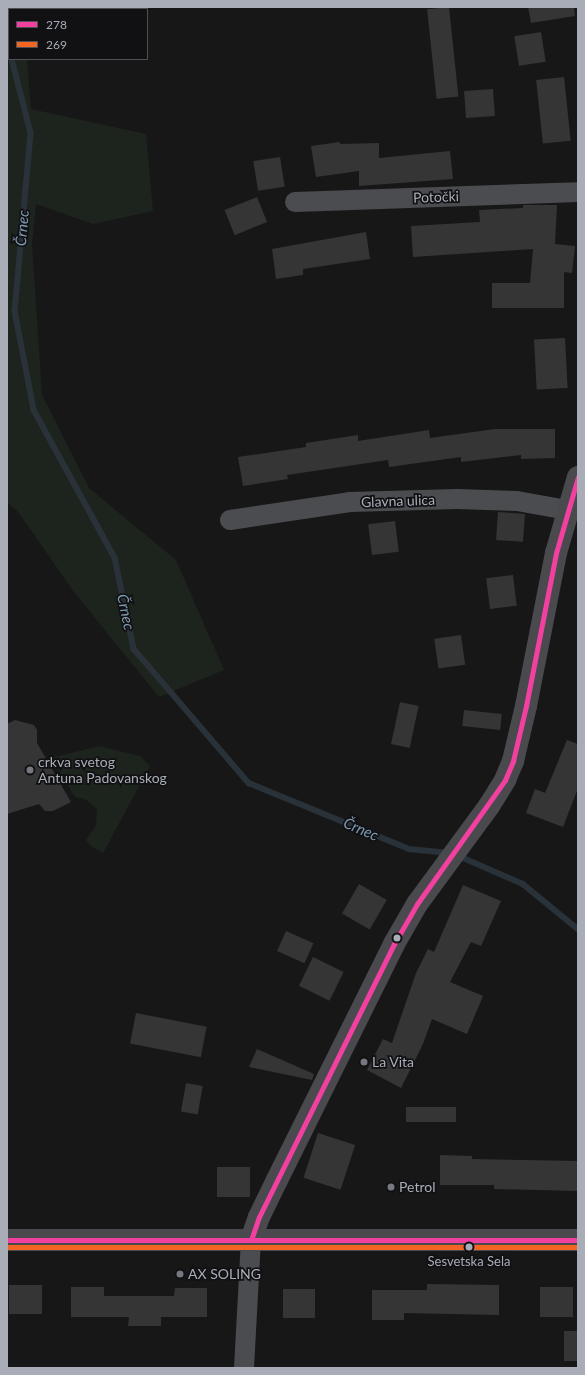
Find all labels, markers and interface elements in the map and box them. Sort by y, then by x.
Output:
legend [8,8,148,60]
text: 278 [46,17,67,32]
text: 269 [46,37,67,52]
street label: Potočki [413,188,459,206]
water label: Črnec [11,209,33,247]
street label: Glavna ulica [361,491,435,511]
water label: Črnec [113,592,139,632]
place label: crkva svetog Antuna Padovanskog [38,754,167,786]
marker: crkva svetog Antuna Padovanskog [25,765,35,775]
water label: Črnec [341,814,381,844]
unlabelled marker [392,933,402,943]
place label: La Vita [372,1054,415,1070]
marker: La Vita [359,1057,369,1067]
place label: Petrol [399,1179,435,1195]
marker: Petrol [386,1182,396,1192]
marker: Sesvetska Sela [464,1242,474,1252]
place label: Sesvetska Sela [428,1253,510,1269]
place label: AX SOLING [188,1266,261,1282]
marker: AX SOLING [175,1269,185,1279]

